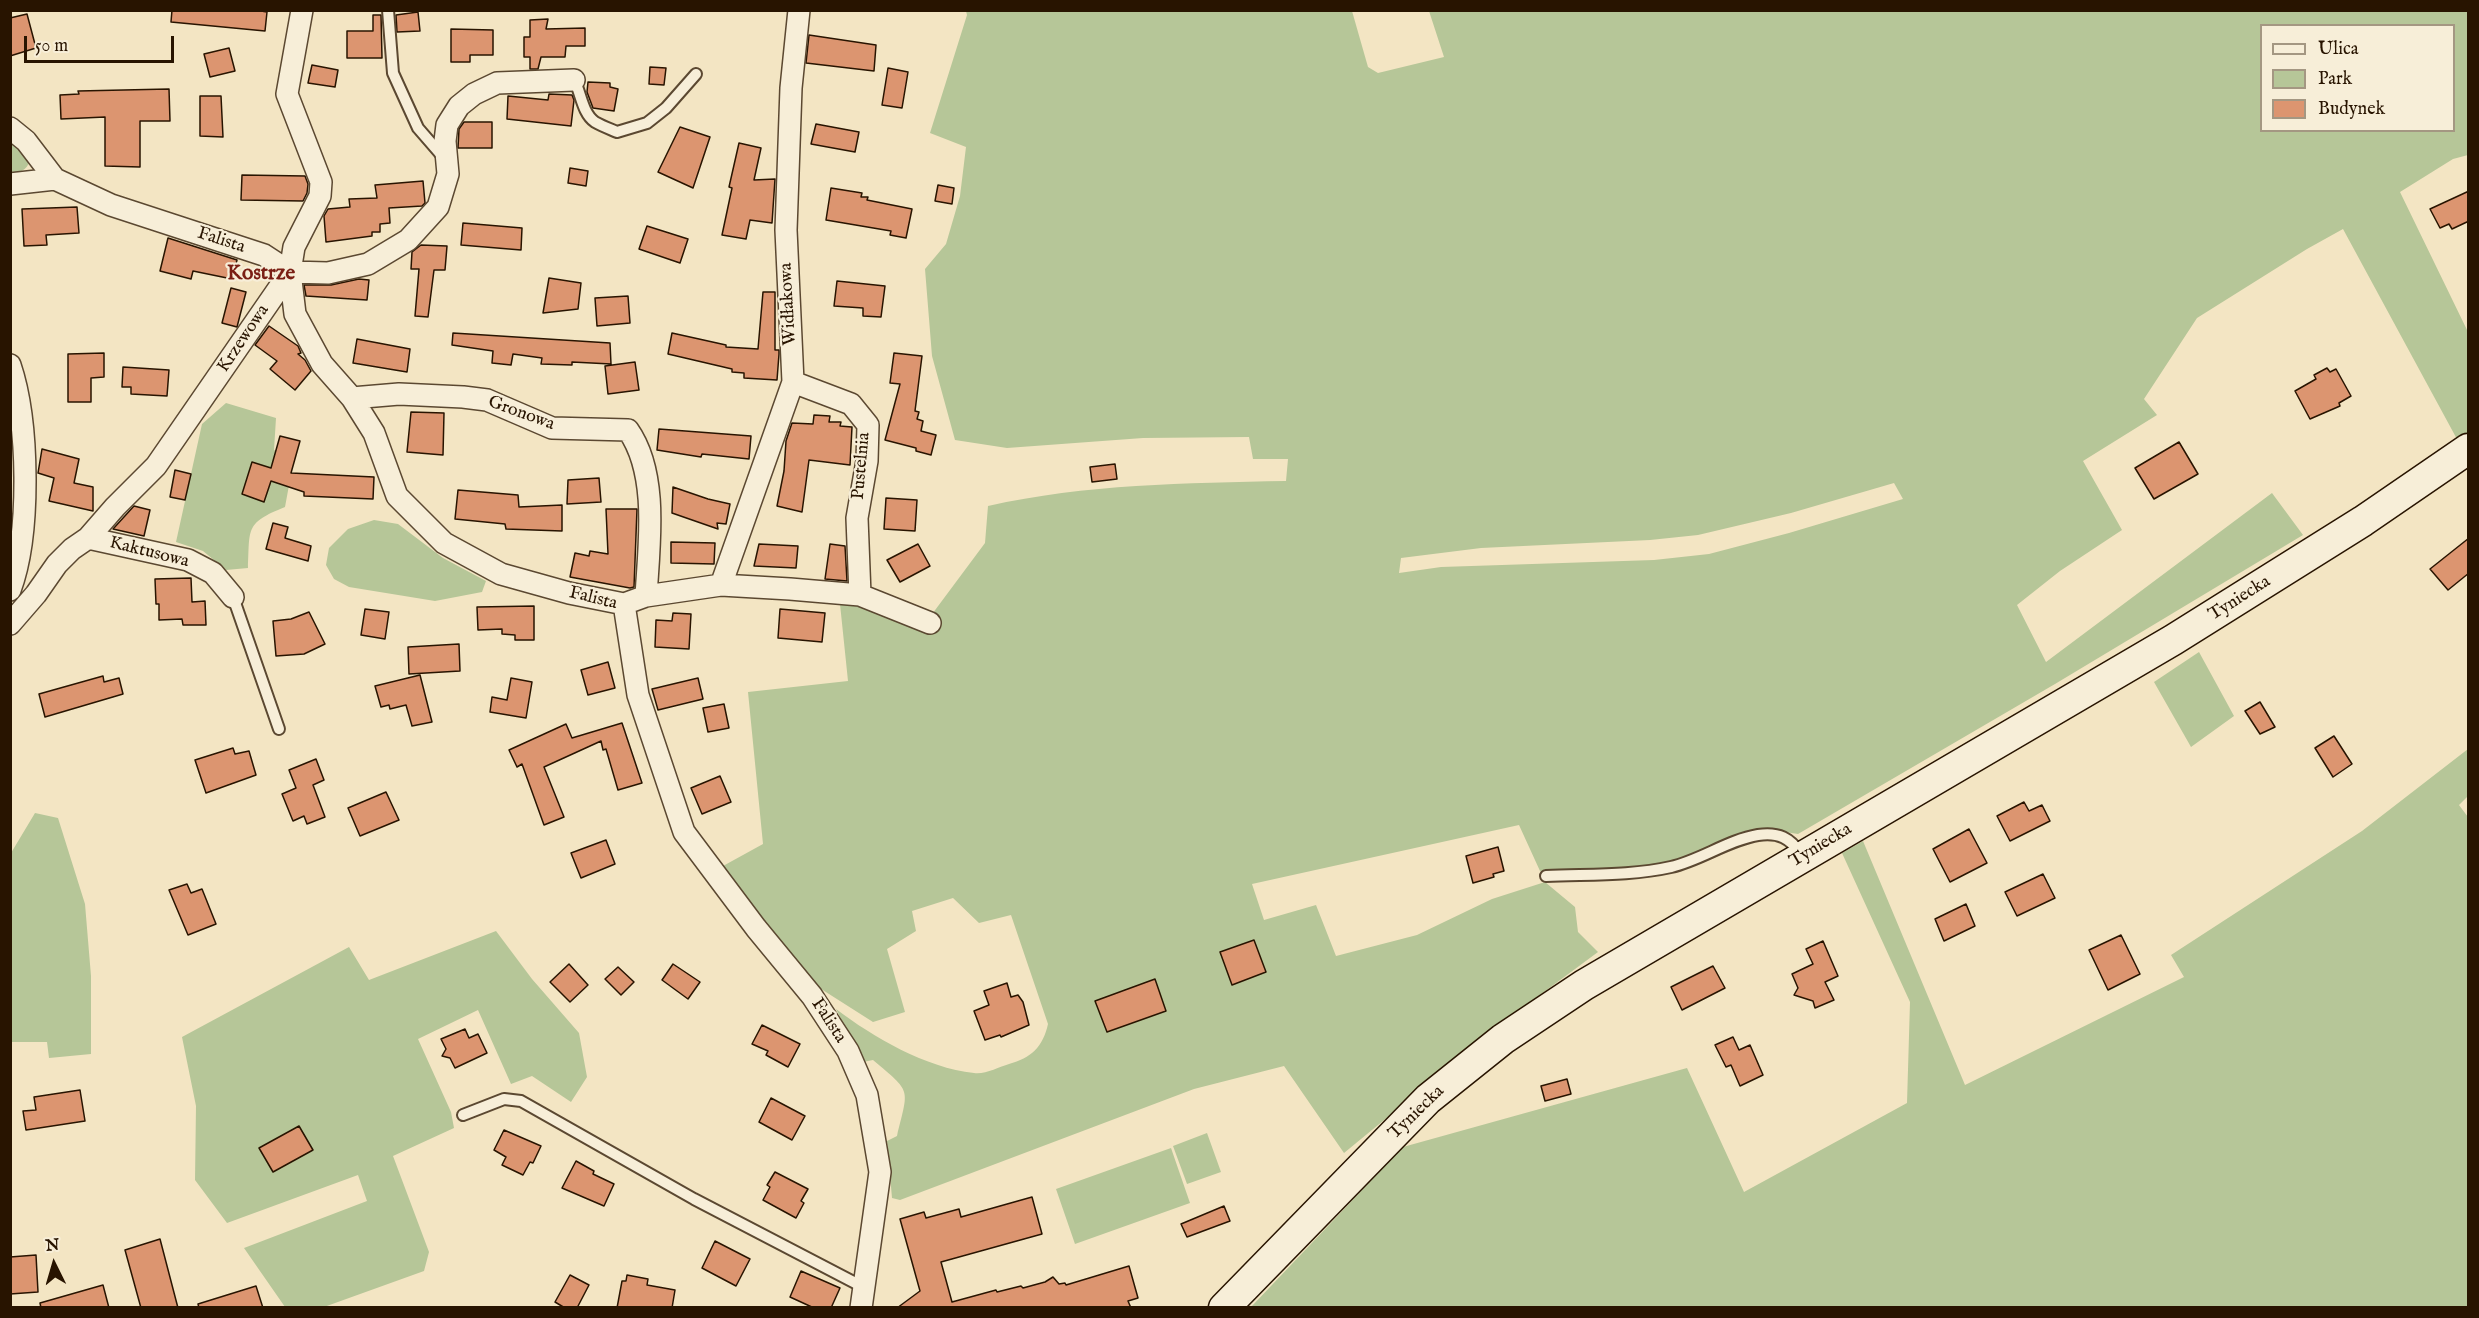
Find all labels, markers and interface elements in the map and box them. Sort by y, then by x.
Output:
scale bar [27,24,177,62]
legend [2260,24,2455,132]
text: 50 m [35,35,68,58]
text: Ulica [2318,38,2359,61]
text: Park [2318,68,2352,91]
text: Budynek [2318,98,2385,121]
street label: Falista [194,223,248,259]
district label: Kostrze [227,262,295,288]
street label: Widłakowa [776,262,802,346]
street label: Krzewowa [214,301,274,377]
street label: Gronowa [485,392,557,436]
street label: Pustelnia [848,431,876,501]
street label: Kaktusowa [107,533,191,573]
street label: Tyniecka [2205,572,2275,626]
street label: Falista [567,583,619,615]
street label: Tyniecka [1786,819,1856,873]
street label: Falista [806,995,850,1047]
street label: Tyniecka [1385,1081,1449,1145]
north arrow [24,1234,84,1294]
text: N [45,1236,60,1257]

